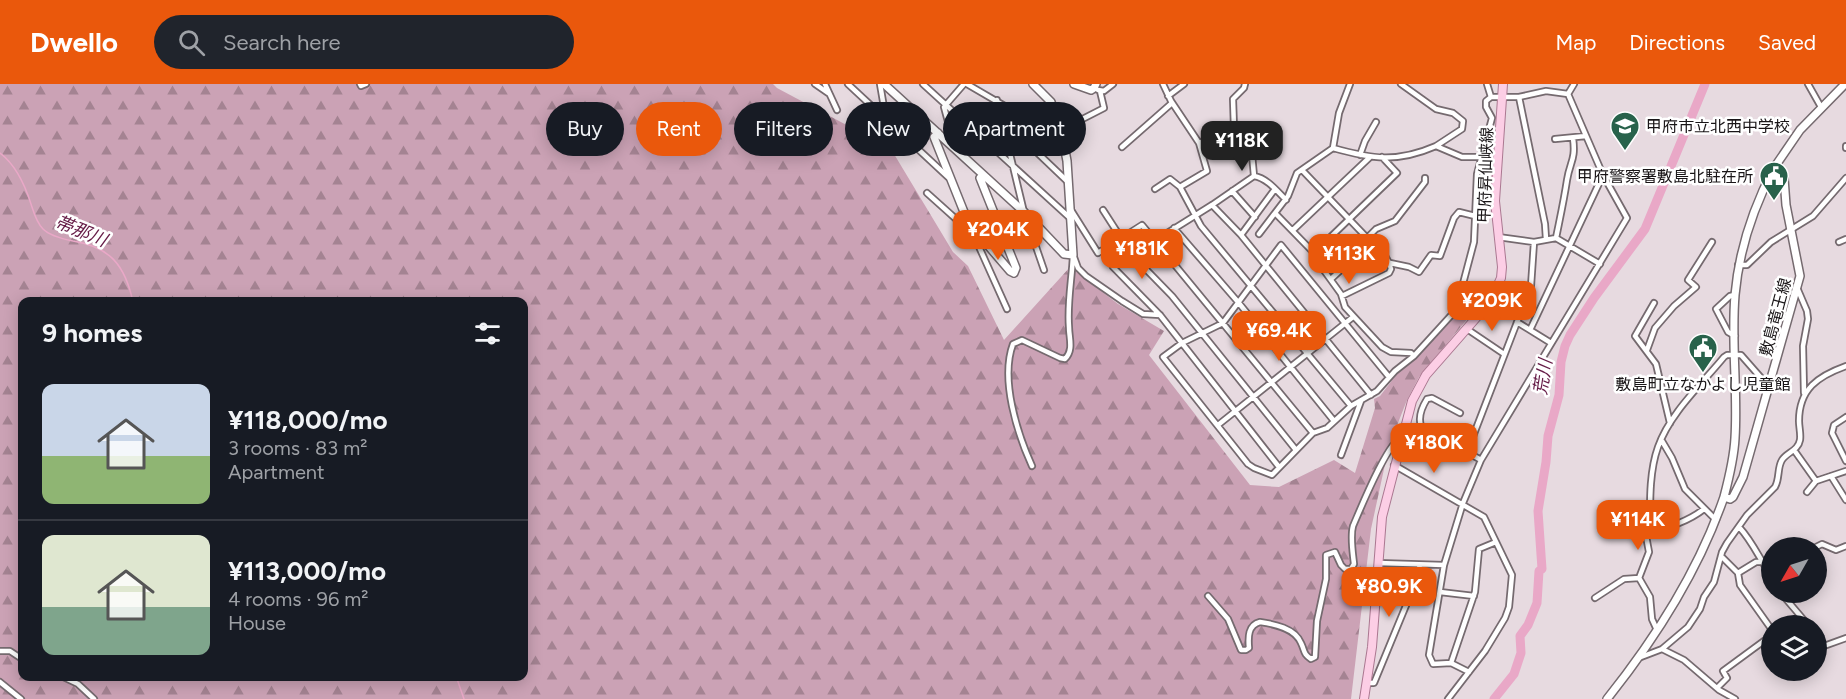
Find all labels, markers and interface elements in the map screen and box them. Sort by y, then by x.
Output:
search box [154,15,574,69]
text: Dwello [30,25,118,59]
icon: search [175,26,208,59]
text: Search here [223,29,341,56]
text: Map [1555,30,1596,55]
text: Directions [1629,30,1725,55]
text: Saved [1758,30,1816,55]
chip: Buy [546,102,624,156]
chip: Rent [636,102,722,156]
chip: Filters [734,102,833,156]
chip: New [845,102,931,156]
chip: Apartment [943,102,1086,156]
school or university icon: 甲府市立北西中学校 [1609,110,1641,152]
place label: 甲府市立北西中学校 [1646,117,1790,136]
pin: ¥118K [1200,121,1284,172]
street label: 甲府昇仙峡線 [1474,127,1497,223]
text: ¥118K [1215,128,1269,152]
public building icon: 甲府警察署敷島北駐在所 [1758,160,1790,202]
place label: 甲府警察署敷島北駐在所 [1577,167,1753,186]
pin: ¥204K [956,210,1040,261]
water label: 帯那川 [52,211,112,252]
text: ¥204K [967,217,1029,241]
pin: ¥181K [1100,229,1184,280]
pin: ¥113K [1307,234,1391,285]
text: ¥181K [1115,236,1169,260]
text: ¥113K [1322,241,1376,265]
street label: 敷島竜王線 [1756,276,1795,358]
pin: ¥209K [1450,281,1534,332]
text: ¥209K [1461,288,1523,312]
pin: ¥69.4K [1230,311,1328,362]
text: 9 homes [42,317,142,349]
icon: filters [471,317,504,350]
text: ¥69.4K [1246,318,1312,342]
public building icon: 敷島町立なかよし児童館 [1687,332,1719,374]
water label: 荒川 [1529,356,1557,396]
place label: 敷島町立なかよし児童館 [1615,375,1791,394]
text: ¥118,000/mo [228,404,388,436]
icon: home [90,408,162,480]
pin: ¥180K [1392,423,1476,474]
text: ¥180K [1405,430,1463,454]
text: 3 rooms · 83 m² [228,436,367,460]
text: Apartment [228,460,325,484]
pin: ¥114K [1596,500,1680,551]
text: ¥114K [1611,507,1665,531]
north arrow [1761,537,1827,603]
map controls [1761,537,1827,681]
text: ¥113,000/mo [228,555,386,587]
icon: home [90,559,162,631]
pin: ¥80.9K [1340,567,1438,618]
text: ¥80.9K [1356,574,1423,598]
text: 4 rooms · 96 m² [228,587,368,611]
text: House [228,611,286,635]
button: layers [1761,615,1827,681]

